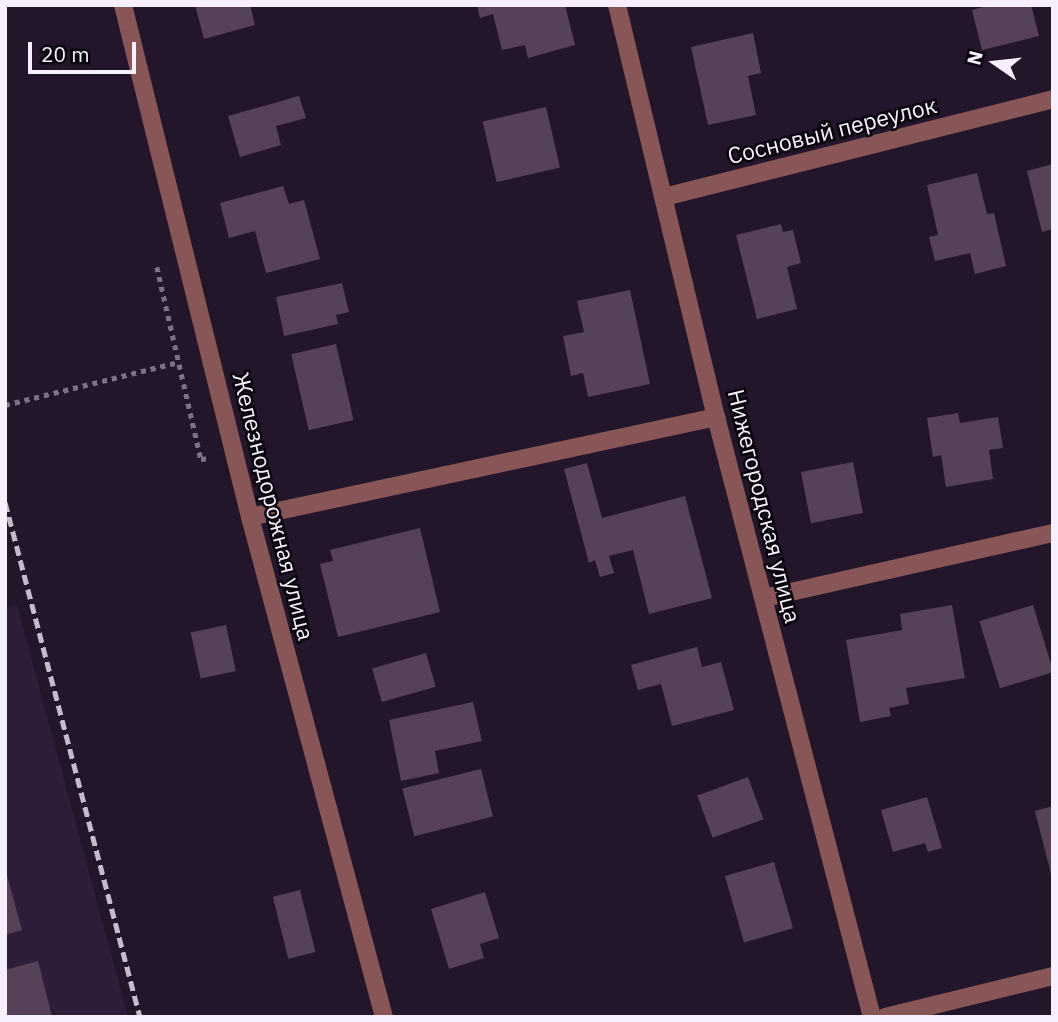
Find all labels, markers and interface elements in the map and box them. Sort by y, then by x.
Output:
scale bar [32,28,140,72]
north arrow [960,28,1030,98]
text: 20 m [41,40,90,68]
text: N [961,48,988,68]
street label: Сосновый переулок [724,91,940,169]
street label: Железнодорожная улица [227,369,321,643]
street label: Нижегородская улица [723,386,807,626]

